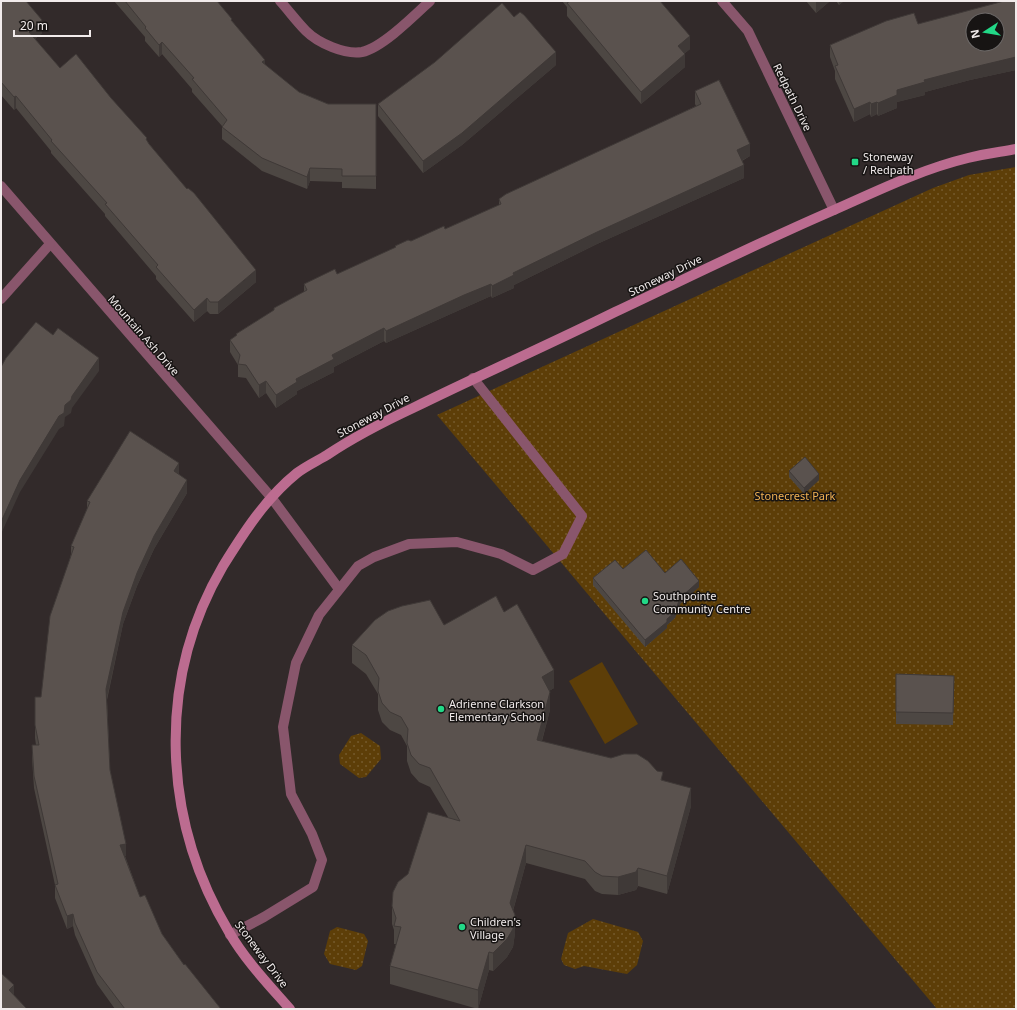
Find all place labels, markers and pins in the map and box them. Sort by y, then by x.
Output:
place label: Stoneway / Redpath [863,149,913,177]
marker: Stoneway / Redpath [850,157,860,167]
place label: Southpointe Community Centre [653,588,751,616]
marker: Southpointe Community Centre [640,596,650,606]
place label: Adrienne Clarkson Elementary School [449,696,545,724]
marker: Adrienne Clarkson Elementary School [436,704,446,714]
place label: Children's Village [470,914,521,942]
marker: Children's Village [457,922,467,932]

